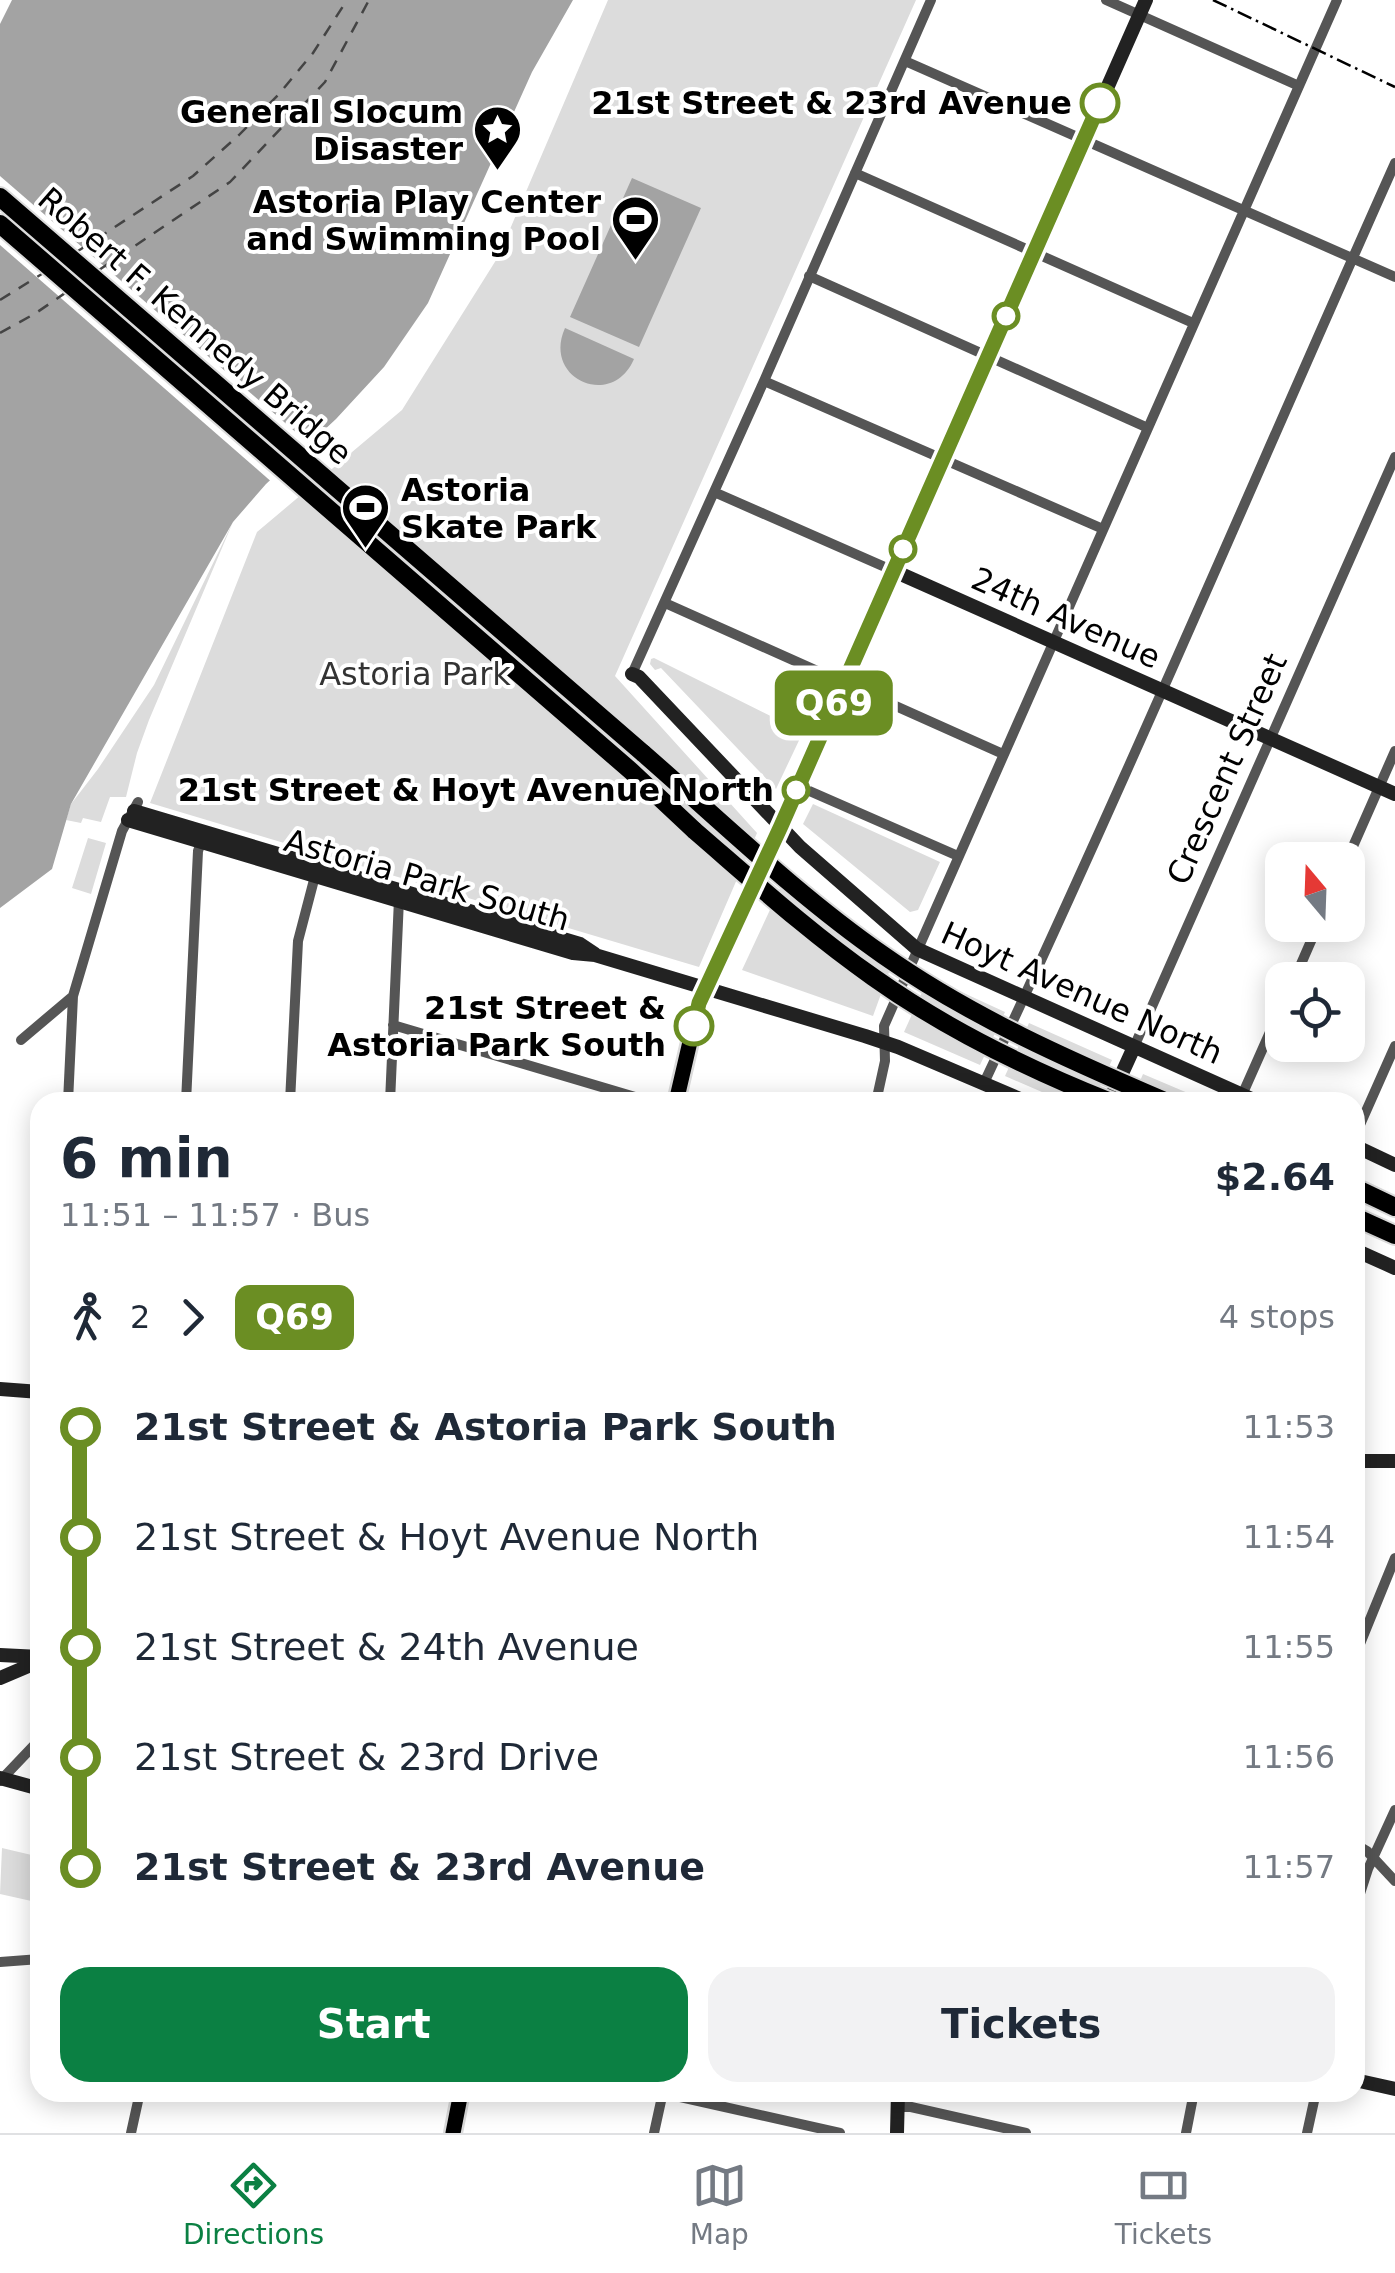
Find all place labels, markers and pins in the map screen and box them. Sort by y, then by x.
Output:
place label: 21st Street & 23rd Avenue [591,84,1072,122]
marker: 21st Street & 23rd Avenue [1081,84,1119,122]
place label: General Slocum Disaster [180,93,463,168]
place icon: General Slocum Disaster [472,104,524,172]
place label: Astoria Play Center and Swimming Pool [246,183,601,258]
sports icon: Astoria Play Center and Swimming Pool [610,194,662,262]
unlabelled marker [993,303,1019,329]
place label: Astoria Skate Park [401,471,597,546]
sports icon: Astoria Skate Park [340,482,392,550]
unlabelled marker [890,536,916,562]
place label: 21st Street & Hoyt Avenue North [178,771,774,809]
marker: 21st Street & Hoyt Avenue North [783,777,809,803]
place label: 21st Street & Astoria Park South [327,989,666,1064]
marker: 21st Street & Astoria Park South [675,1007,713,1045]

